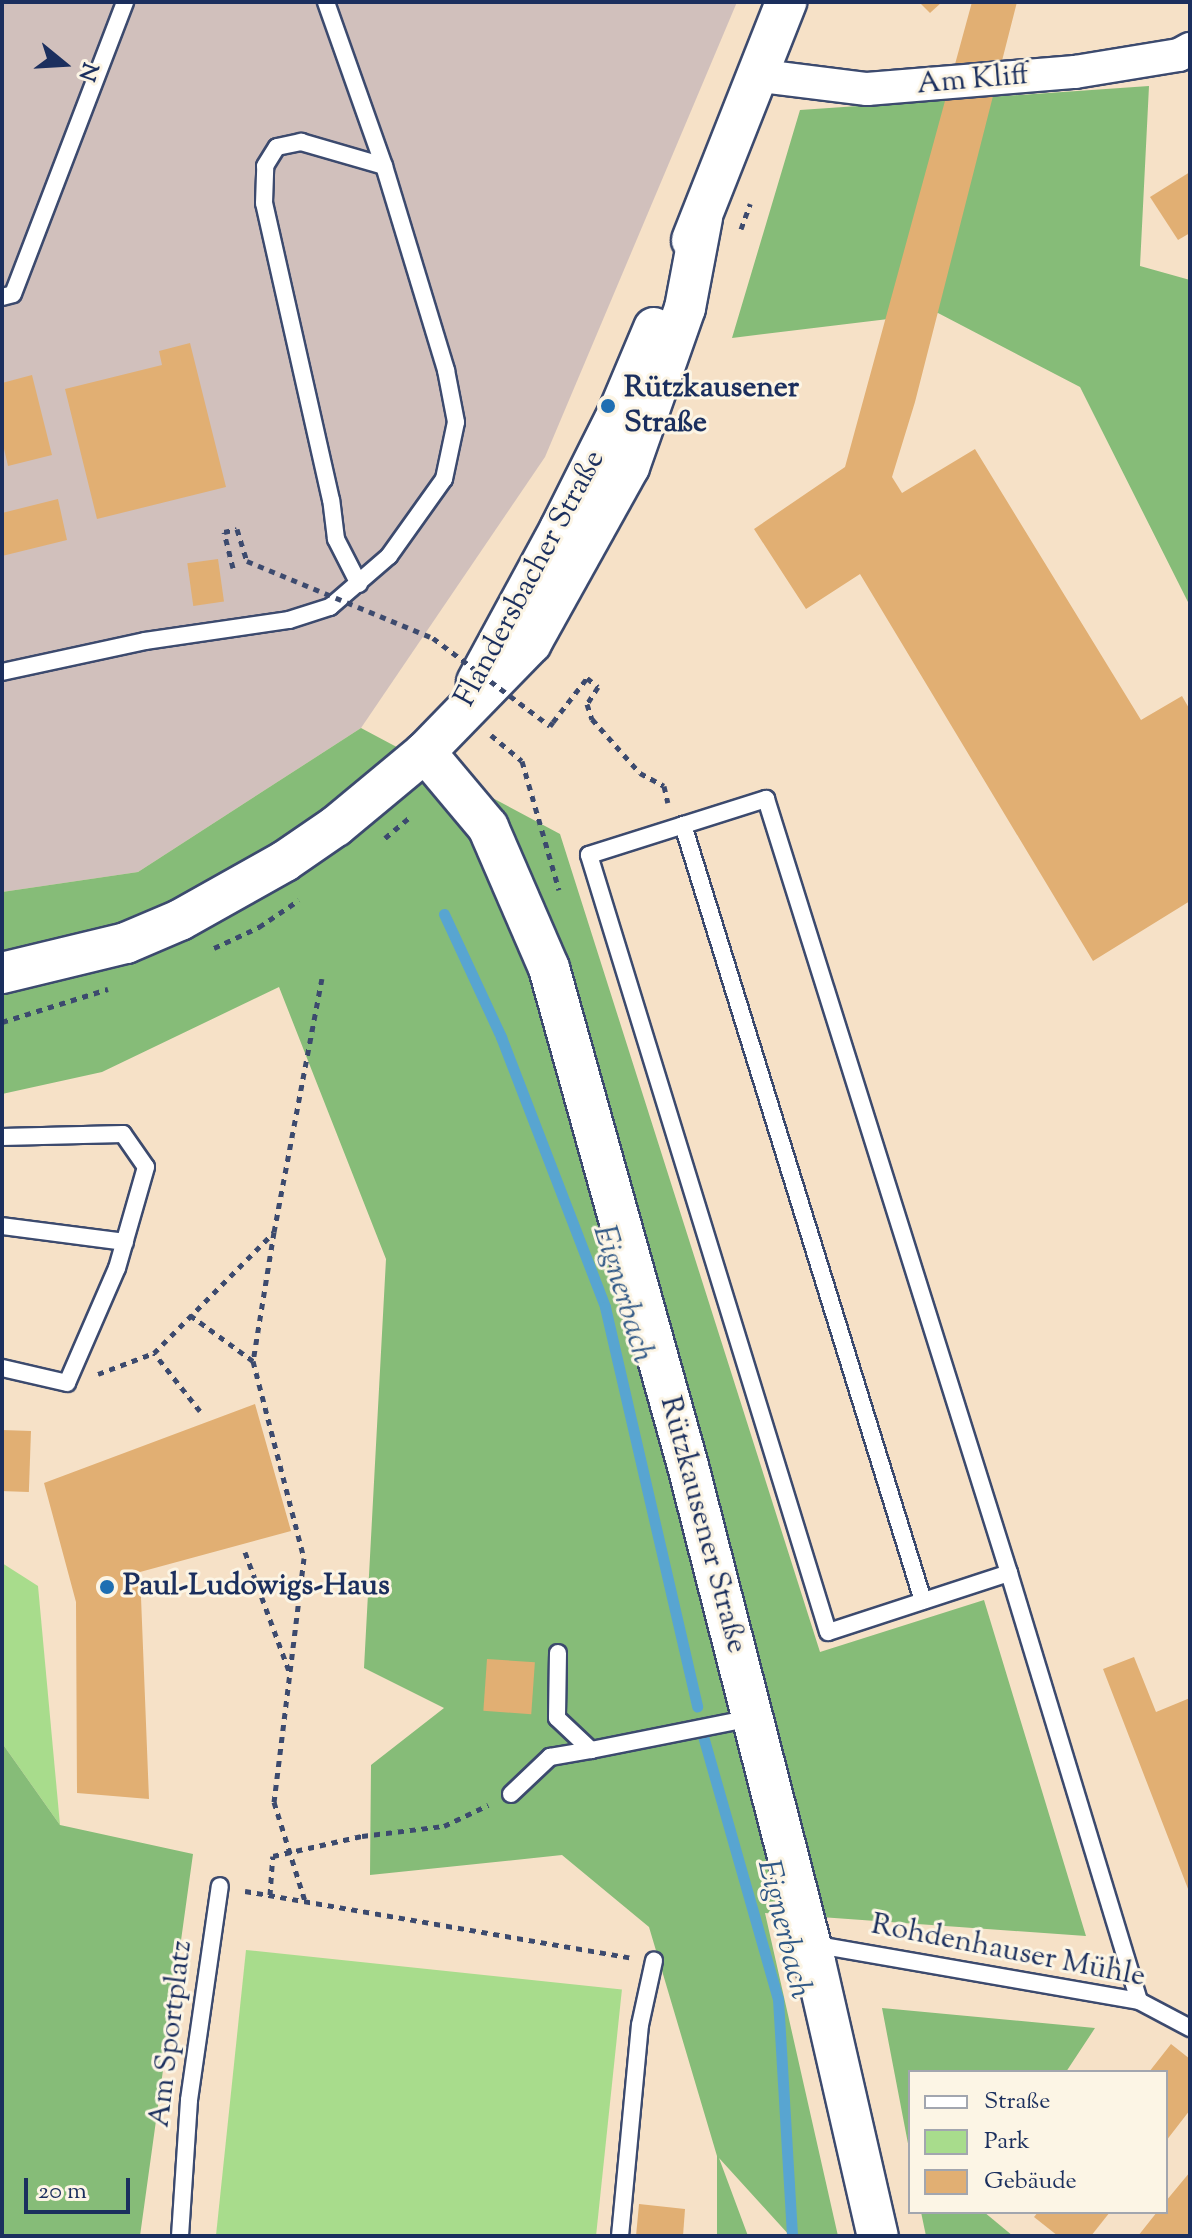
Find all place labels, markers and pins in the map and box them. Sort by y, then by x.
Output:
place label: Rützkausener Straße [624,371,799,442]
marker: Rützkausener Straße [599,397,617,415]
place label: Paul-Ludowigs-Haus [123,1569,390,1605]
marker: Paul-Ludowigs-Haus [98,1578,116,1596]

